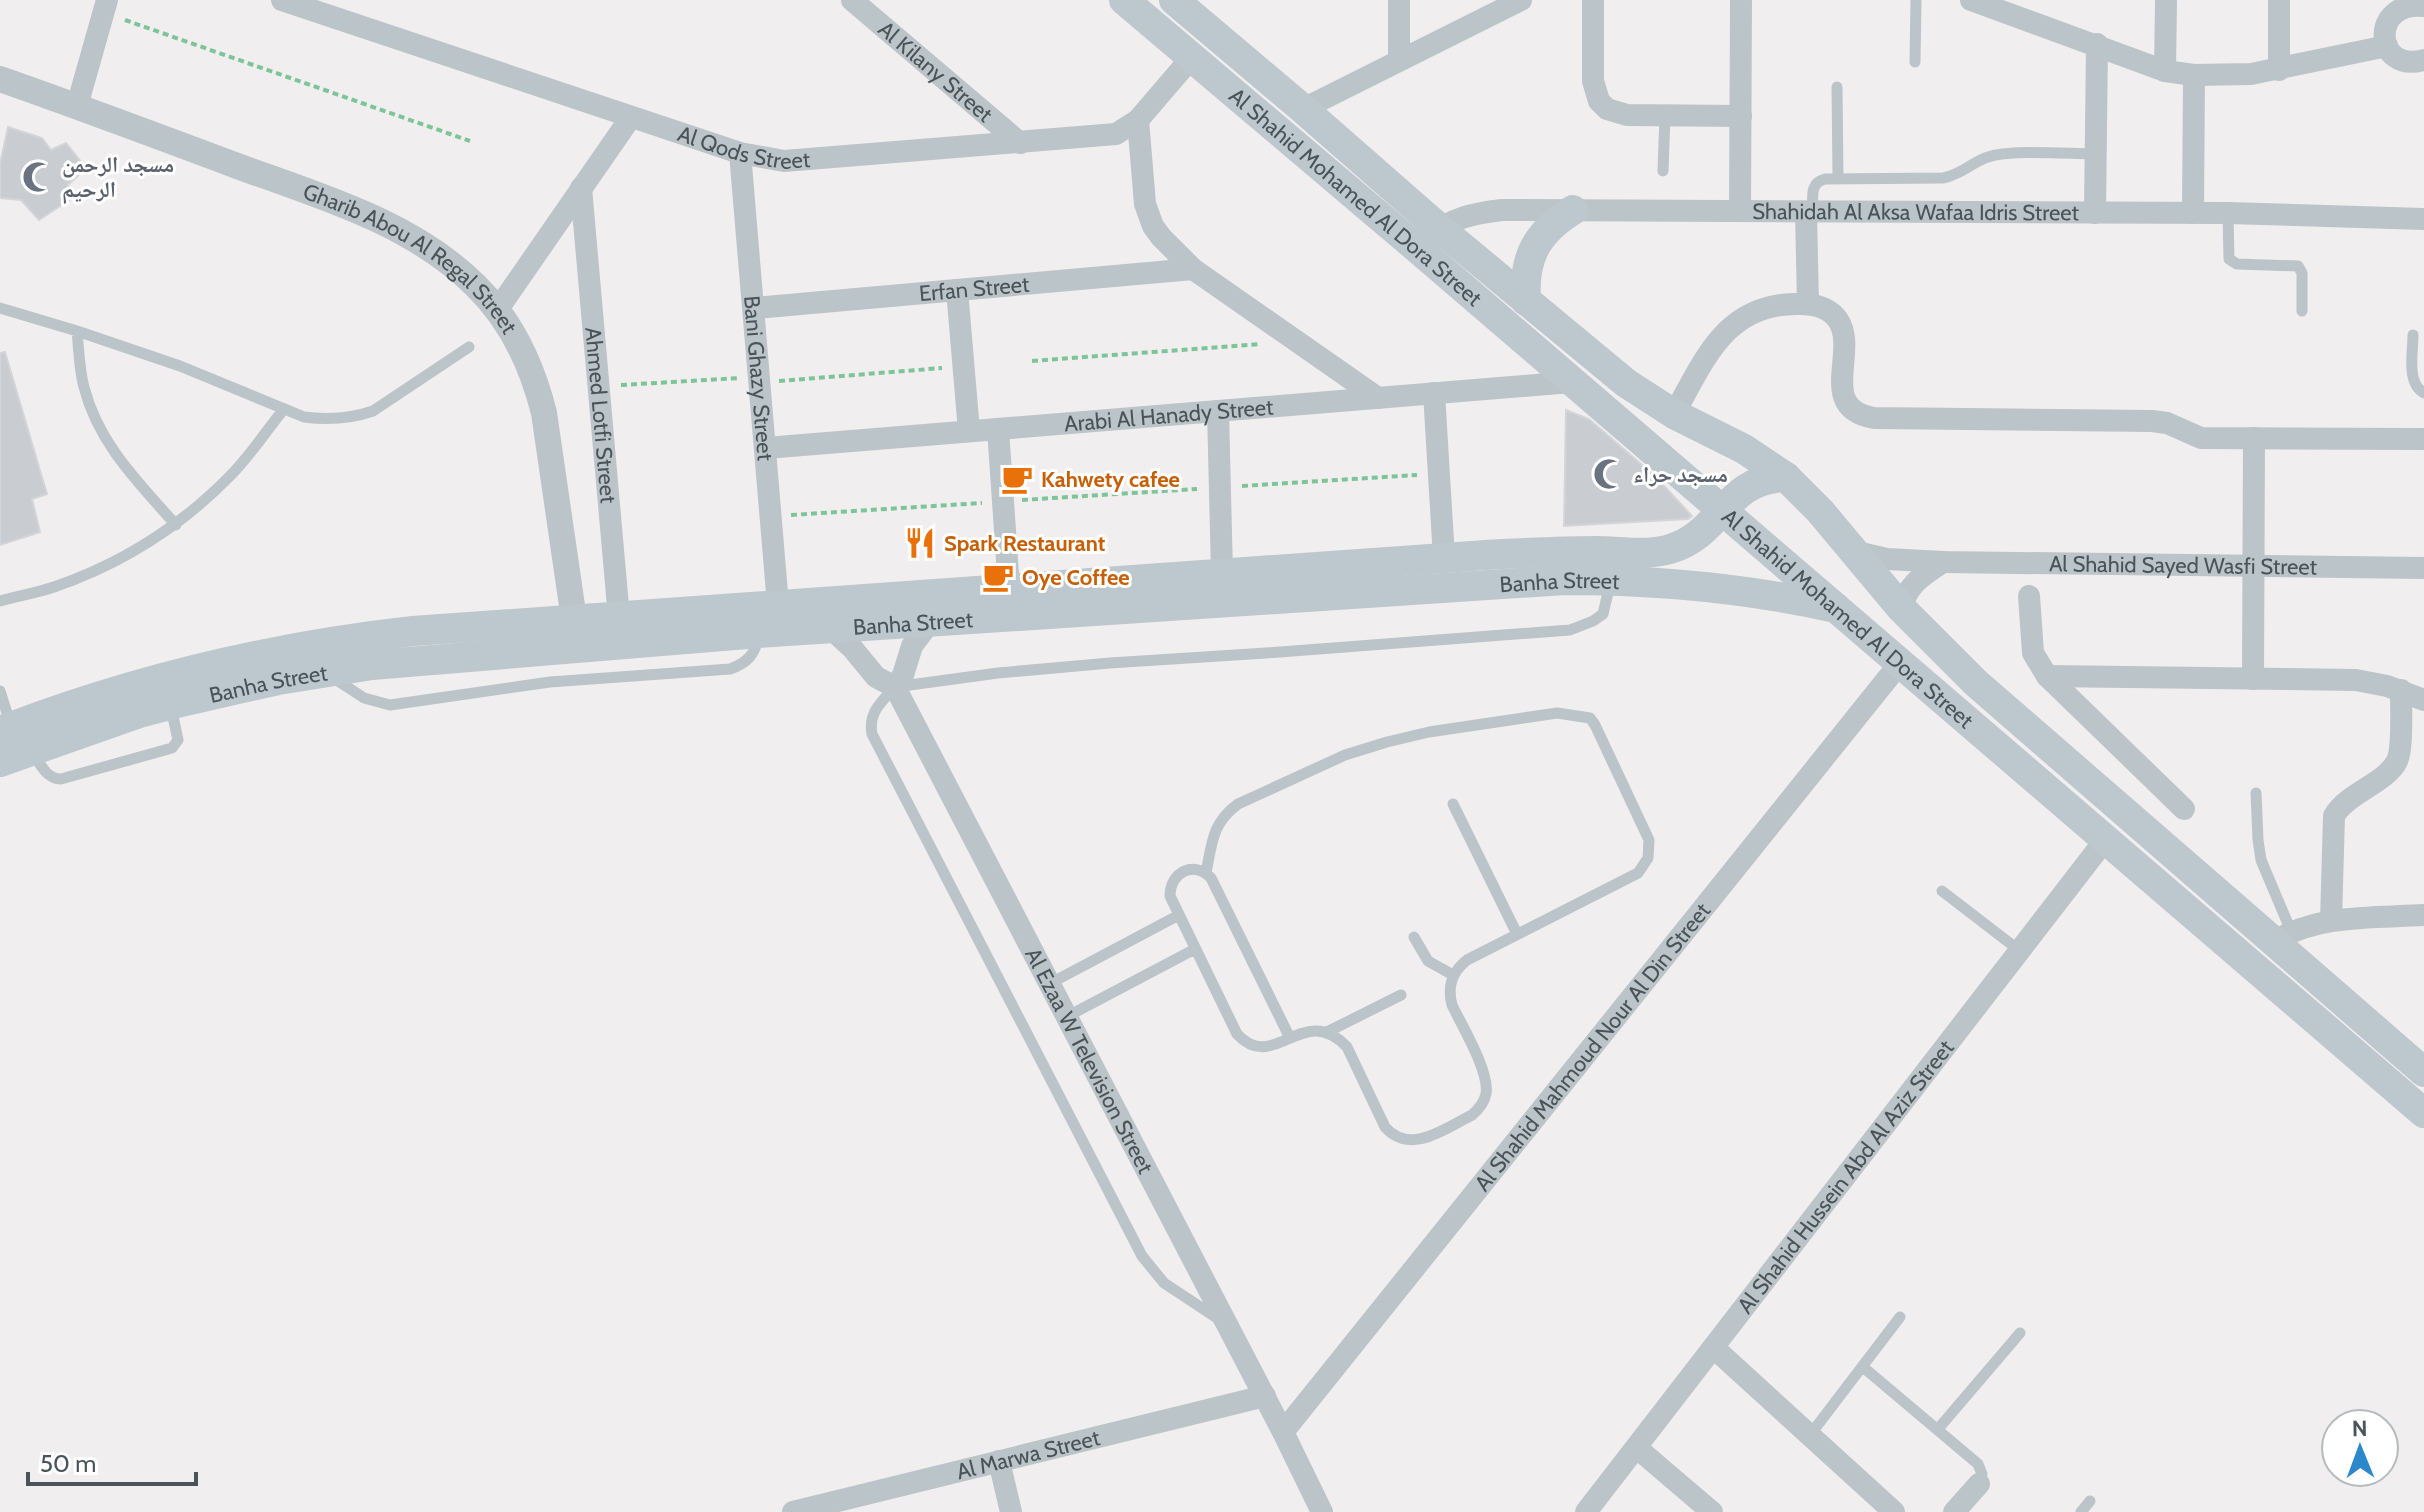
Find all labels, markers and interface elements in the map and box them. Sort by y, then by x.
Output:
street label: Al Kilany Street [873,15,999,128]
street label: Al Shahid Mohamed Al Dora Street [1224,82,1488,312]
street label: Al Qods Street [674,120,812,175]
place label: مسجد الرحمن الرحيم [62,151,174,204]
mosque icon: مسجد الرحمن الرحيم [21,160,55,194]
street label: Gharib Abou Al Regal Street [299,178,523,339]
street label: Shahidah Al Aksa Wafaa Idris Street [1752,198,2080,226]
street label: Erfan Street [918,271,1031,307]
street label: Bani Ghazy Street [738,294,779,463]
street label: Ahmed Lotfi Street [579,326,622,505]
street label: Arabi Al Hanady Street [1063,393,1275,438]
mosque icon: مسجد حراء [1592,457,1626,491]
place label: مسجد حراء [1633,461,1728,488]
cafe icon: Kahwety cafee [1000,462,1034,496]
place label: Kahwety cafee [1041,466,1180,493]
street label: Al Shahid Mohamed Al Dora Street [1716,503,1979,734]
restaurant icon: Spark Restaurant [903,526,937,560]
place label: Spark Restaurant [944,530,1106,557]
street label: Al Shahid Sayed Wasfi Street [2049,550,2318,581]
cafe icon: Oye Coffee [981,560,1015,594]
place label: Oye Coffee [1022,564,1130,591]
street label: Banha Street [1499,567,1621,598]
street label: Banha Street [852,606,974,641]
street label: Banha Street [207,659,330,709]
street label: Al Shahid Mahmoud Nour Al Din Street [1469,897,1717,1196]
street label: Al Ezaa W Television Street [1019,943,1159,1179]
street label: Al Shahid Hussein Abd Al Aziz Street [1732,1034,1960,1319]
north arrow [2320,1408,2400,1488]
text: N [2352,1415,2368,1442]
street label: Al Marwa Street [954,1424,1103,1485]
scale bar [28,1436,196,1486]
text: 50 m [40,1449,96,1478]

